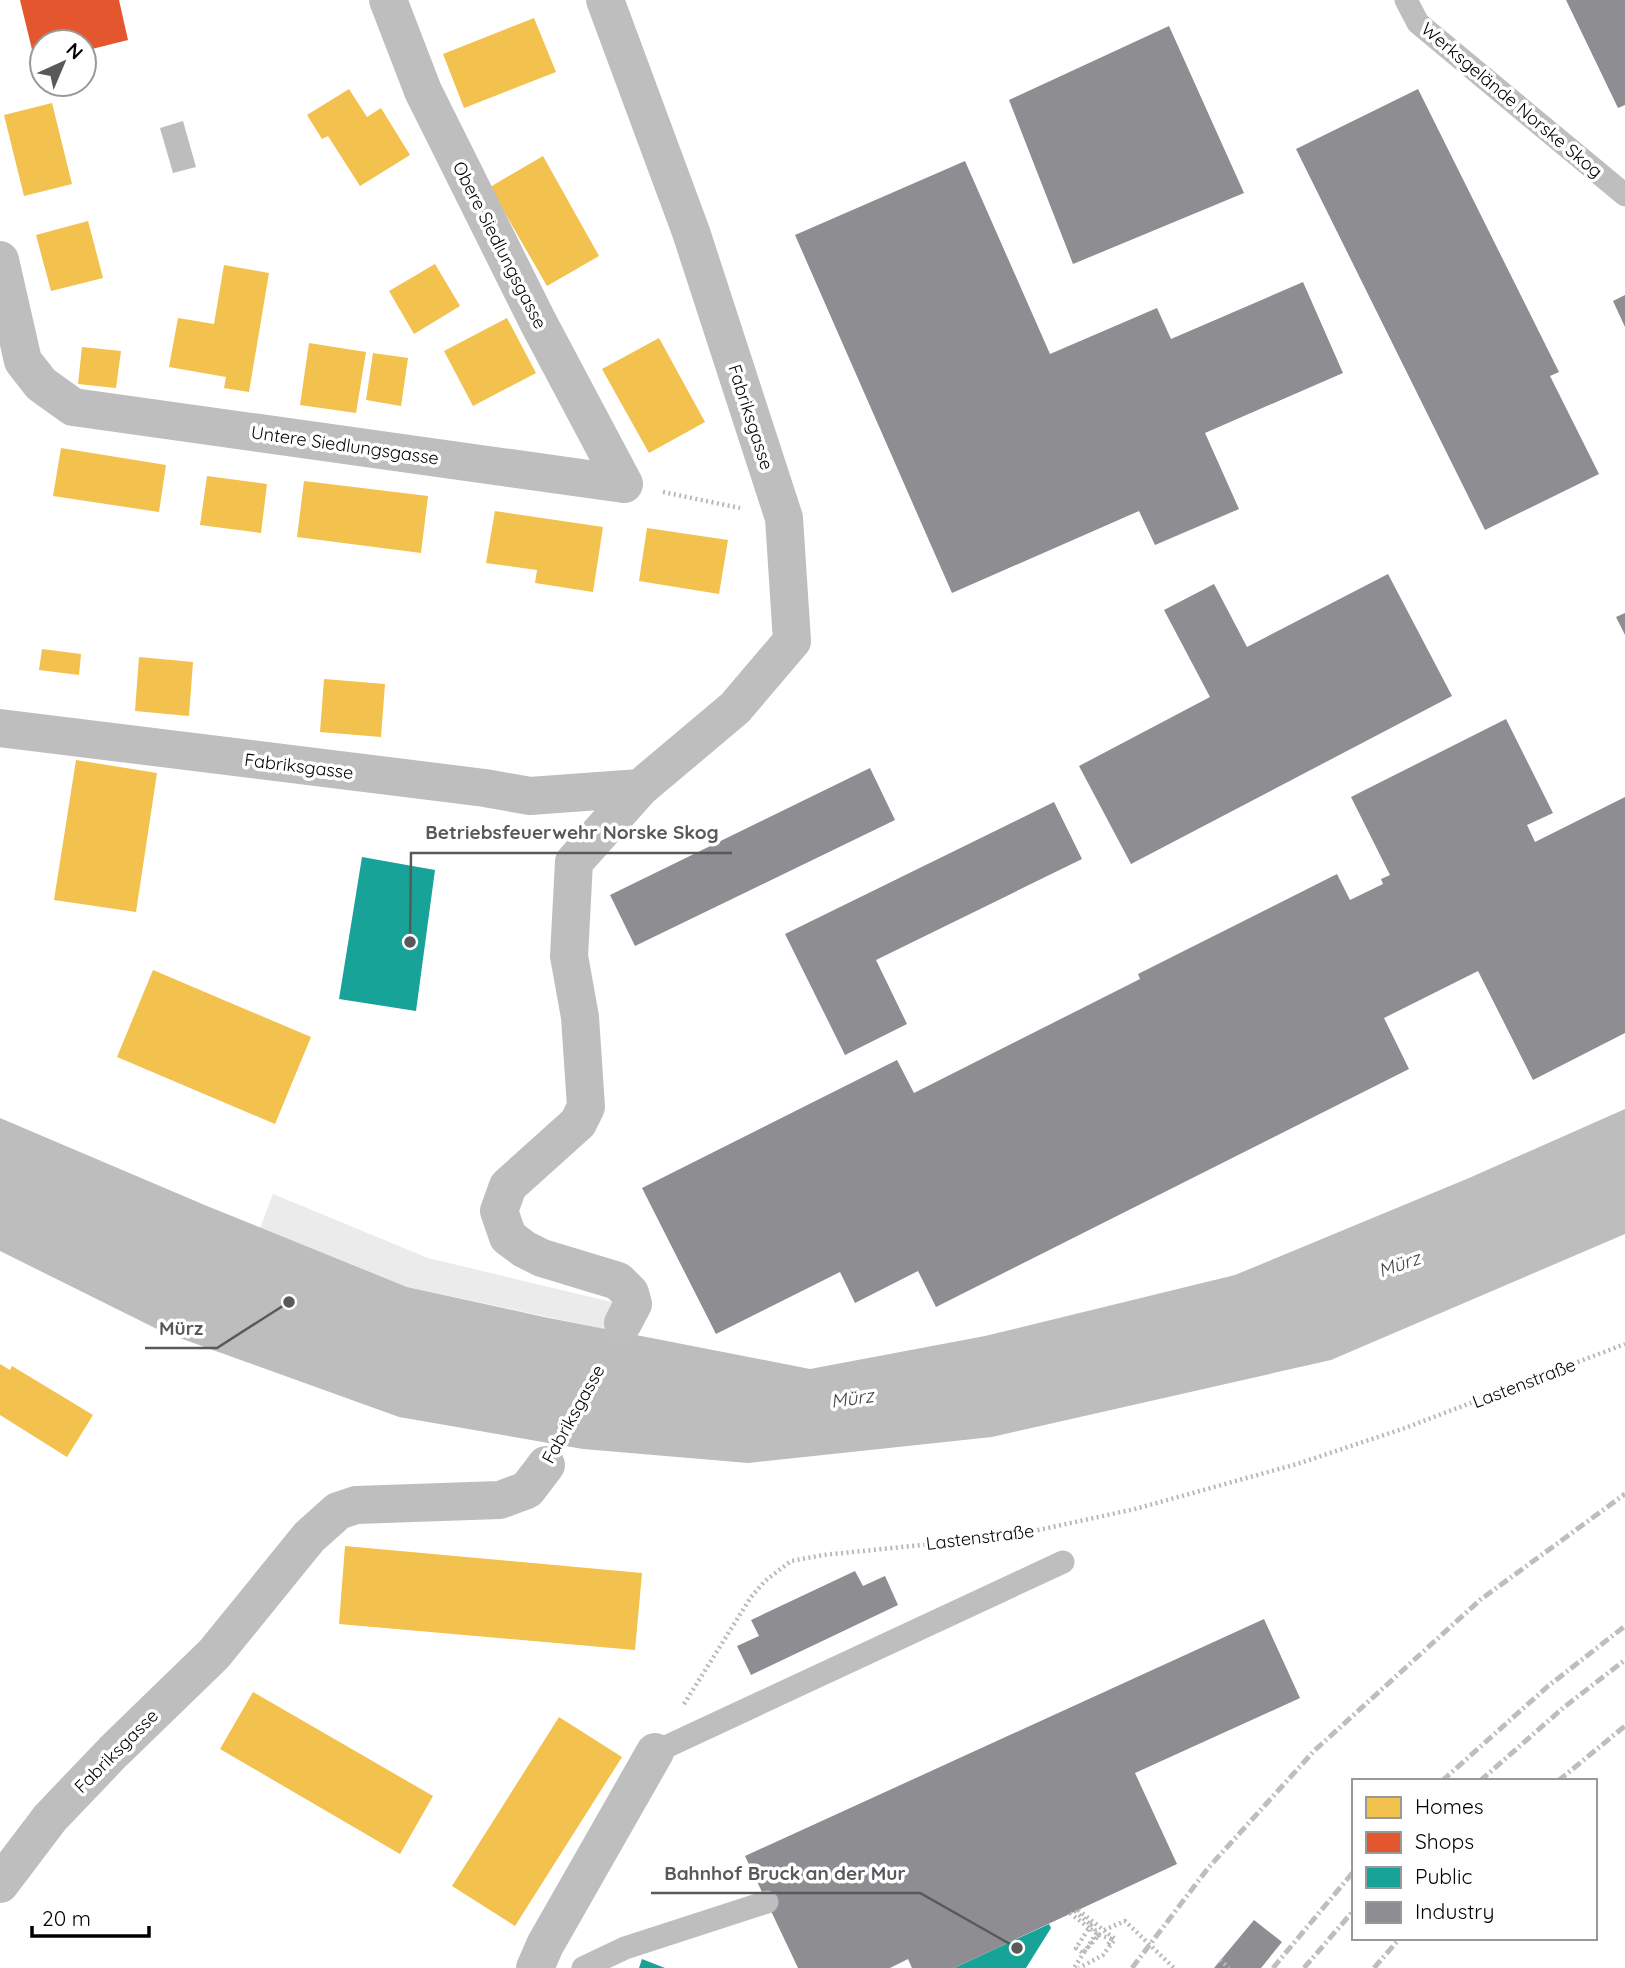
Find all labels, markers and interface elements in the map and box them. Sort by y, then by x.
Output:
street label: Werksgelände Norske Skog [1417,17,1607,183]
north arrow [28,28,98,98]
text: N [61,37,88,64]
street label: Obere Siedlungsgasse [448,157,552,333]
street label: Fabriksgasse [723,361,779,473]
street label: Untere Siedlungsgasse [250,420,440,470]
street label: Fabriksgasse [243,748,355,784]
callout: Betriebsfeuerwehr Norske Skog [411,813,732,853]
text: Betriebsfeuerwehr Norske Skog [425,820,719,844]
water label: Mürz [1375,1245,1425,1282]
callout: Mürz [145,1308,217,1348]
text: Mürz [159,1316,203,1340]
street label: Lastenstraße [1469,1353,1579,1413]
street label: Fabriksgasse [536,1361,610,1467]
water label: Mürz [829,1383,877,1413]
street label: Lastenstraße [925,1519,1035,1555]
street label: Fabriksgasse [69,1704,163,1798]
legend [1352,1779,1597,1940]
text: Homes [1415,1793,1484,1819]
text: Shops [1415,1828,1474,1854]
callout: Bahnhof Bruck an der Mur [651,1853,920,1893]
text: Bahnhof Bruck an der Mur [664,1861,906,1885]
text: Public [1415,1863,1472,1889]
scale bar [32,1895,149,1939]
text: Industry [1415,1898,1494,1924]
text: 20 m [42,1905,91,1931]

